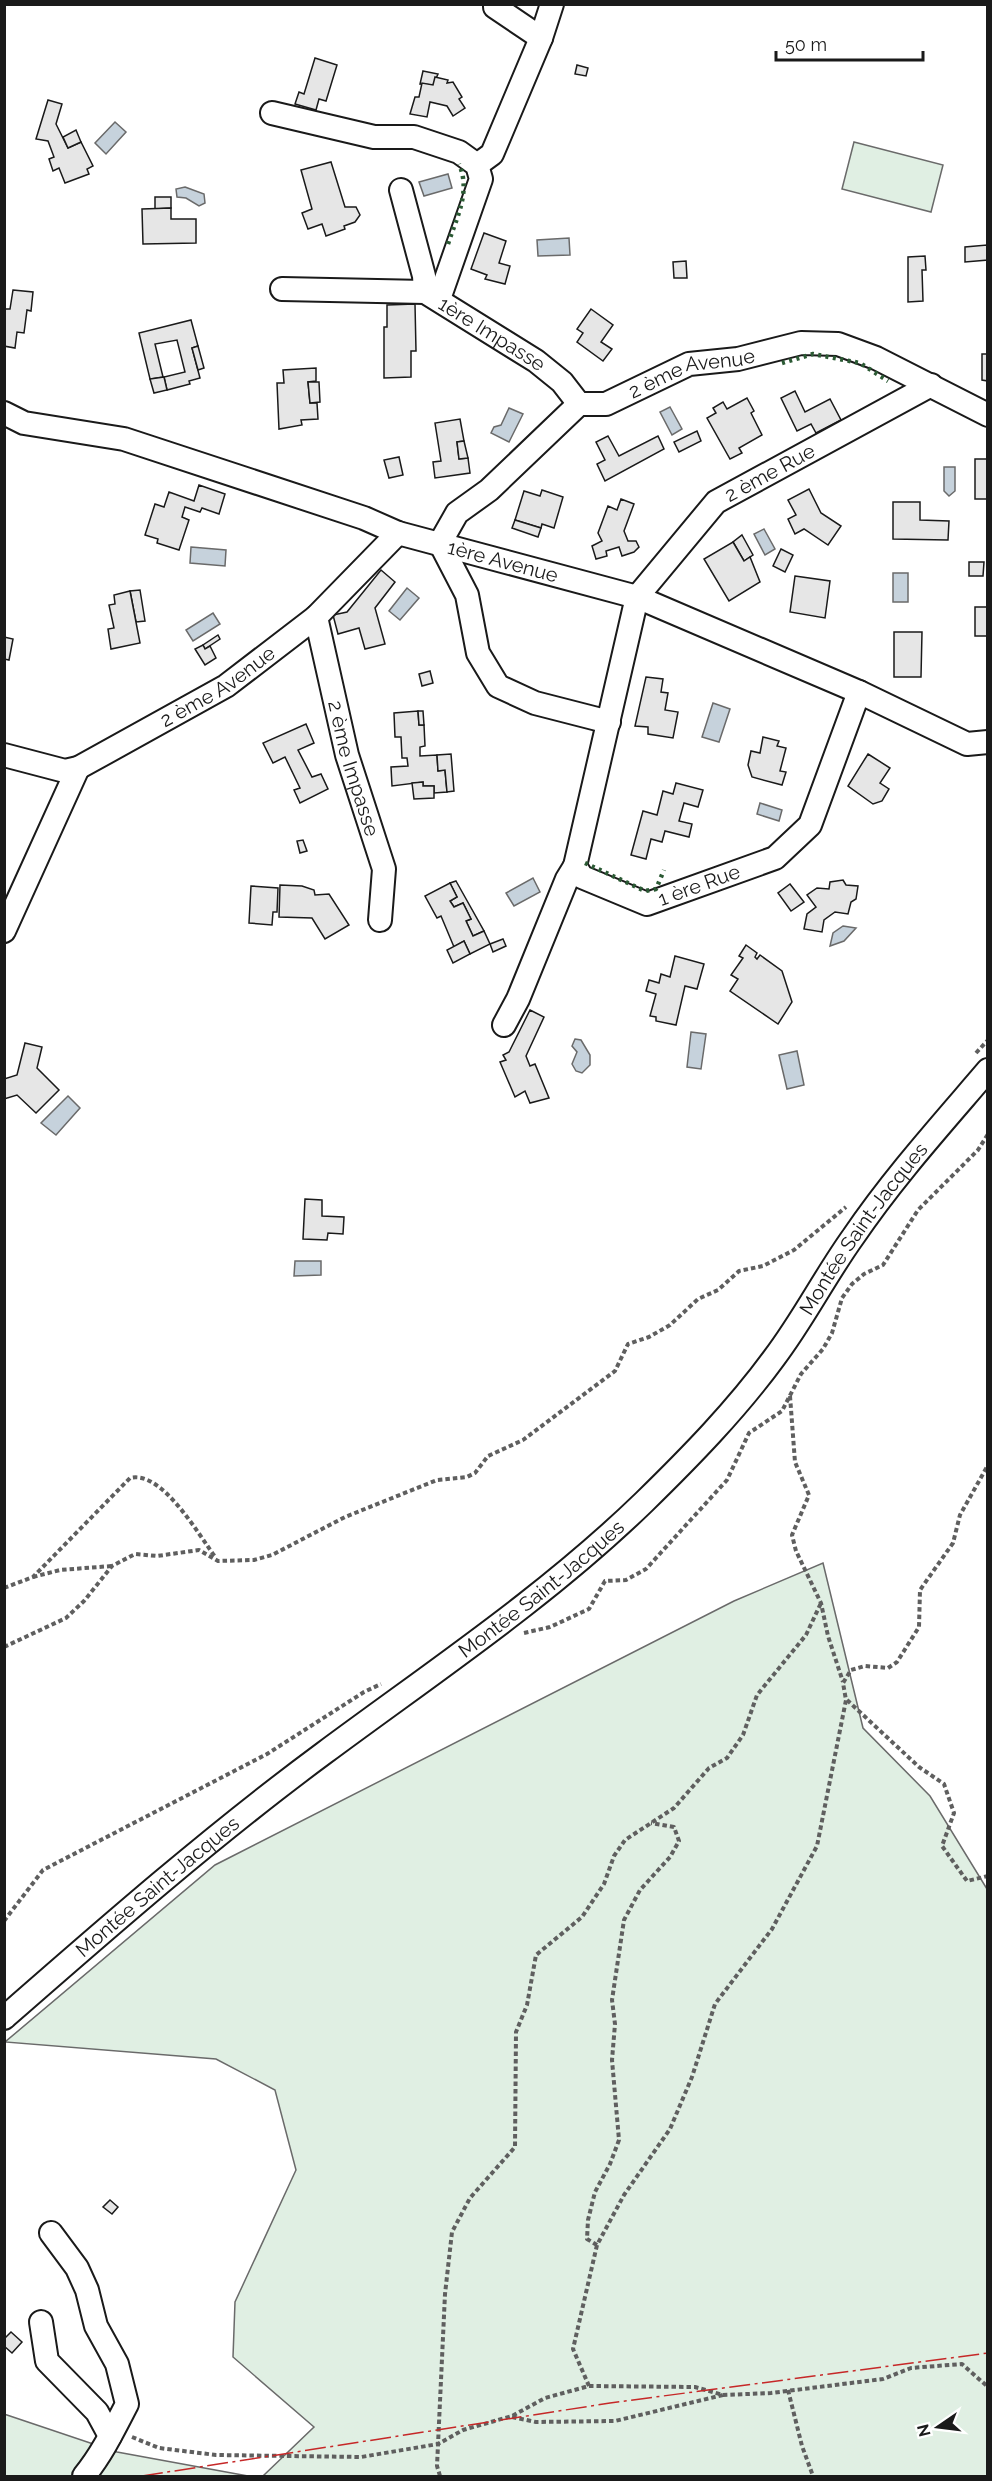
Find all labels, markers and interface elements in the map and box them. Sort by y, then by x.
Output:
scale bar [776,24,923,62]
text: 50 m [785,34,827,55]
street label: 1ère Impasse [434,291,551,376]
street label: 2 ème Avenue [624,343,758,403]
street label: 2 ème Rue [720,438,819,507]
street label: 1ère Avenue [445,535,561,587]
street label: 2 ème Avenue [156,641,280,732]
street label: 2 ème Impasse [323,698,385,839]
street label: 1 ère Rue [655,859,744,911]
street label: Montée Saint-Jacques [794,1138,933,1319]
street label: Montée Saint-Jacques [454,1515,629,1663]
street label: Montée Saint-Jacques [71,1811,244,1962]
north arrow [908,2397,968,2457]
text: N [913,2422,935,2439]

